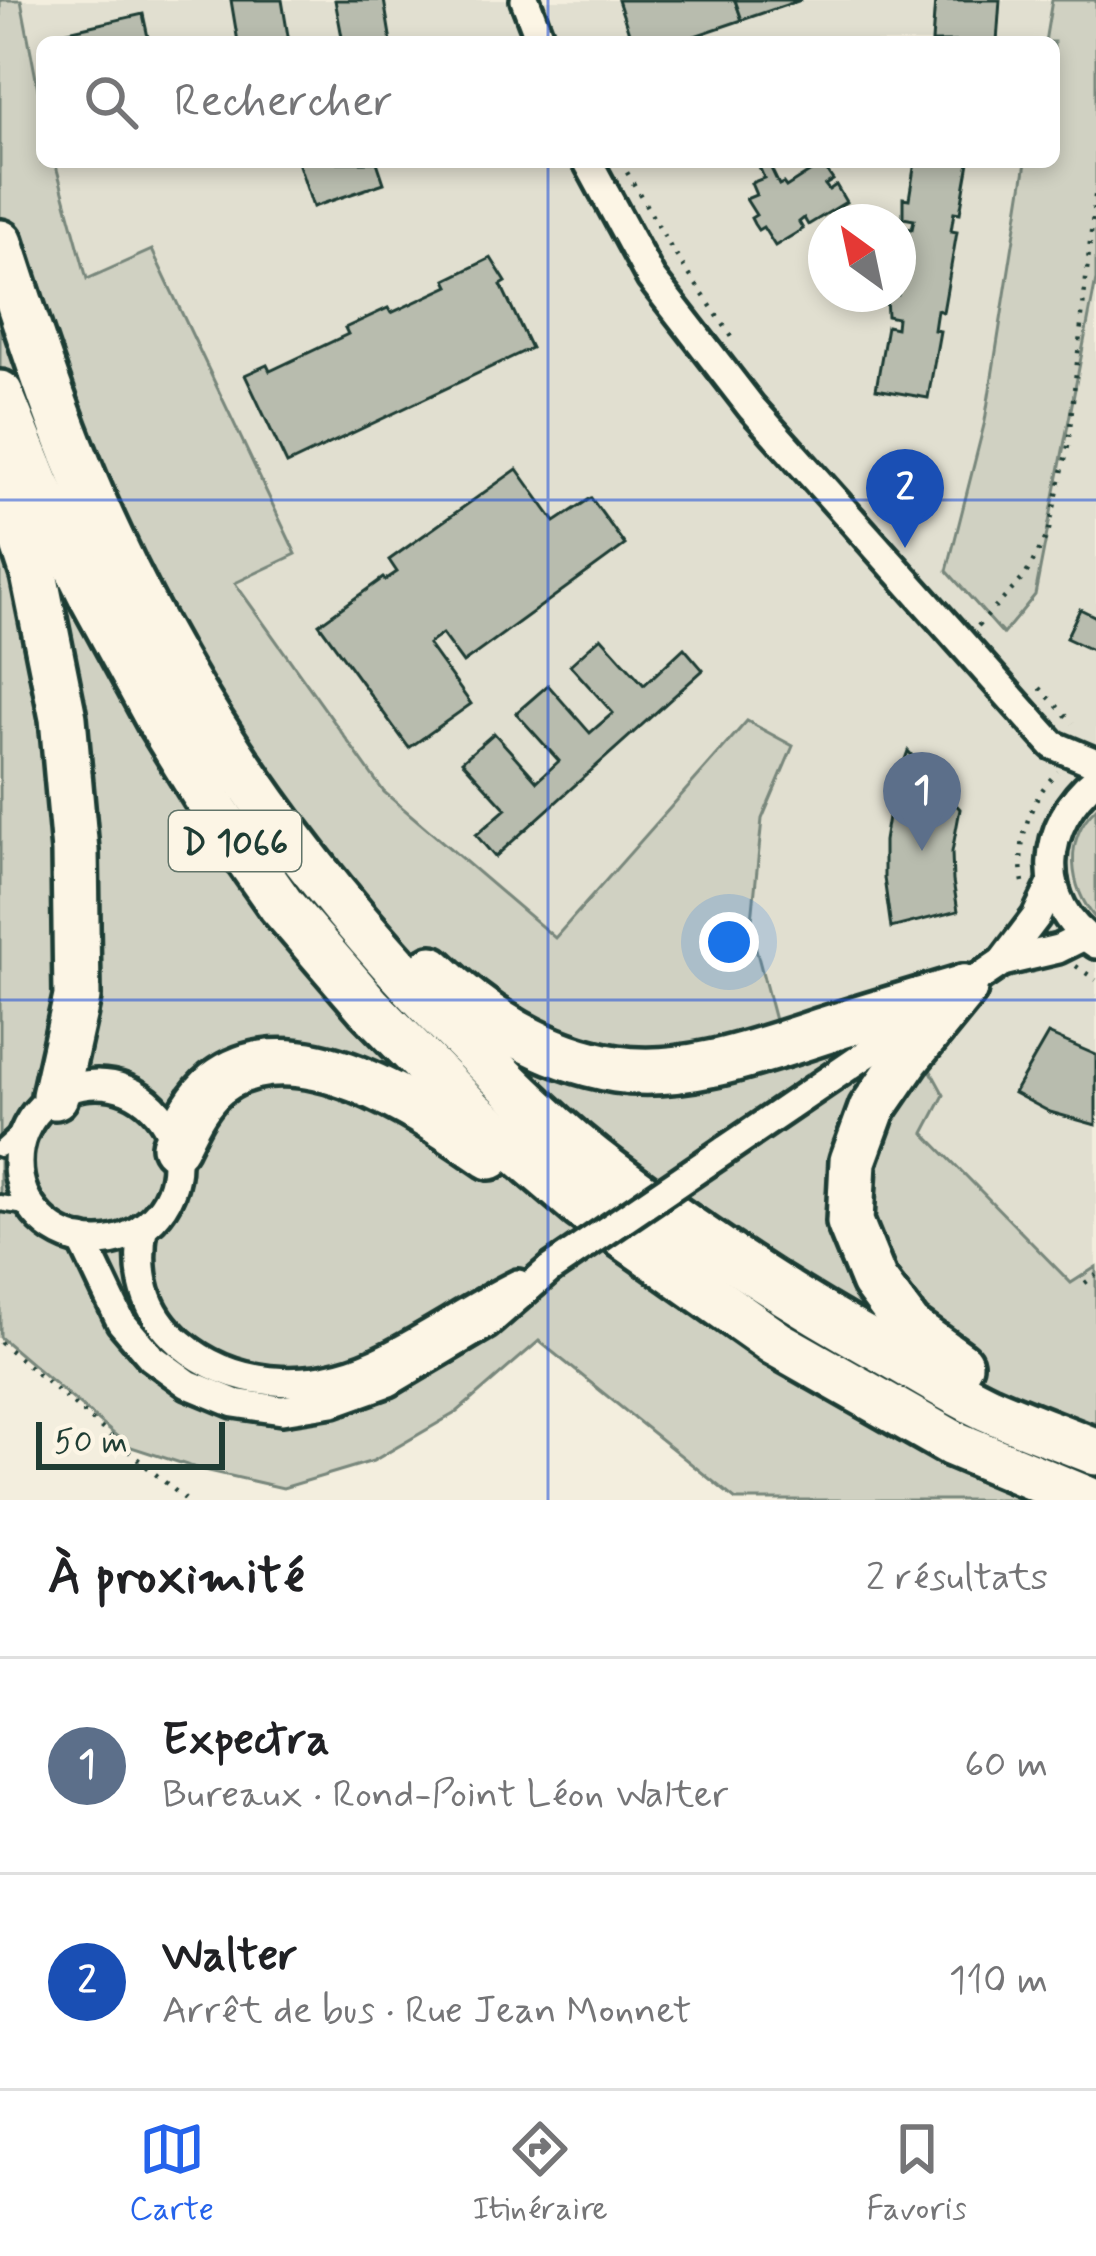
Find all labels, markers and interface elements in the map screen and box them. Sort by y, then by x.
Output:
search box [36,36,1060,168]
icon: search [78,69,144,135]
text: Rechercher [174,73,393,132]
north arrow [808,204,916,312]
pin: 2 [866,449,944,548]
pin: 1 [883,752,961,851]
road number: D 1066 [169,811,301,871]
your location [699,912,759,972]
scale bar [36,1416,225,1469]
text: 50 m [54,1421,128,1465]
text: À proximité [48,1545,304,1611]
text: 2 résultats [866,1553,1048,1604]
text: Expectra [162,1711,330,1770]
text: 1 [78,1740,96,1791]
text: 60 m [964,1740,1048,1791]
text: Bureaux · Rond-Point Léon Walter [162,1770,728,1821]
text: Walter [162,1927,297,1986]
text: 2 [77,1956,97,2007]
text: 110 m [949,1956,1048,2007]
text: Arrêt de bus · Rue Jean Monnet [162,1986,691,2037]
tab: Carte [129,2116,214,2232]
tab: Itinéraire [472,2116,608,2232]
tab: Favoris [867,2116,967,2232]

